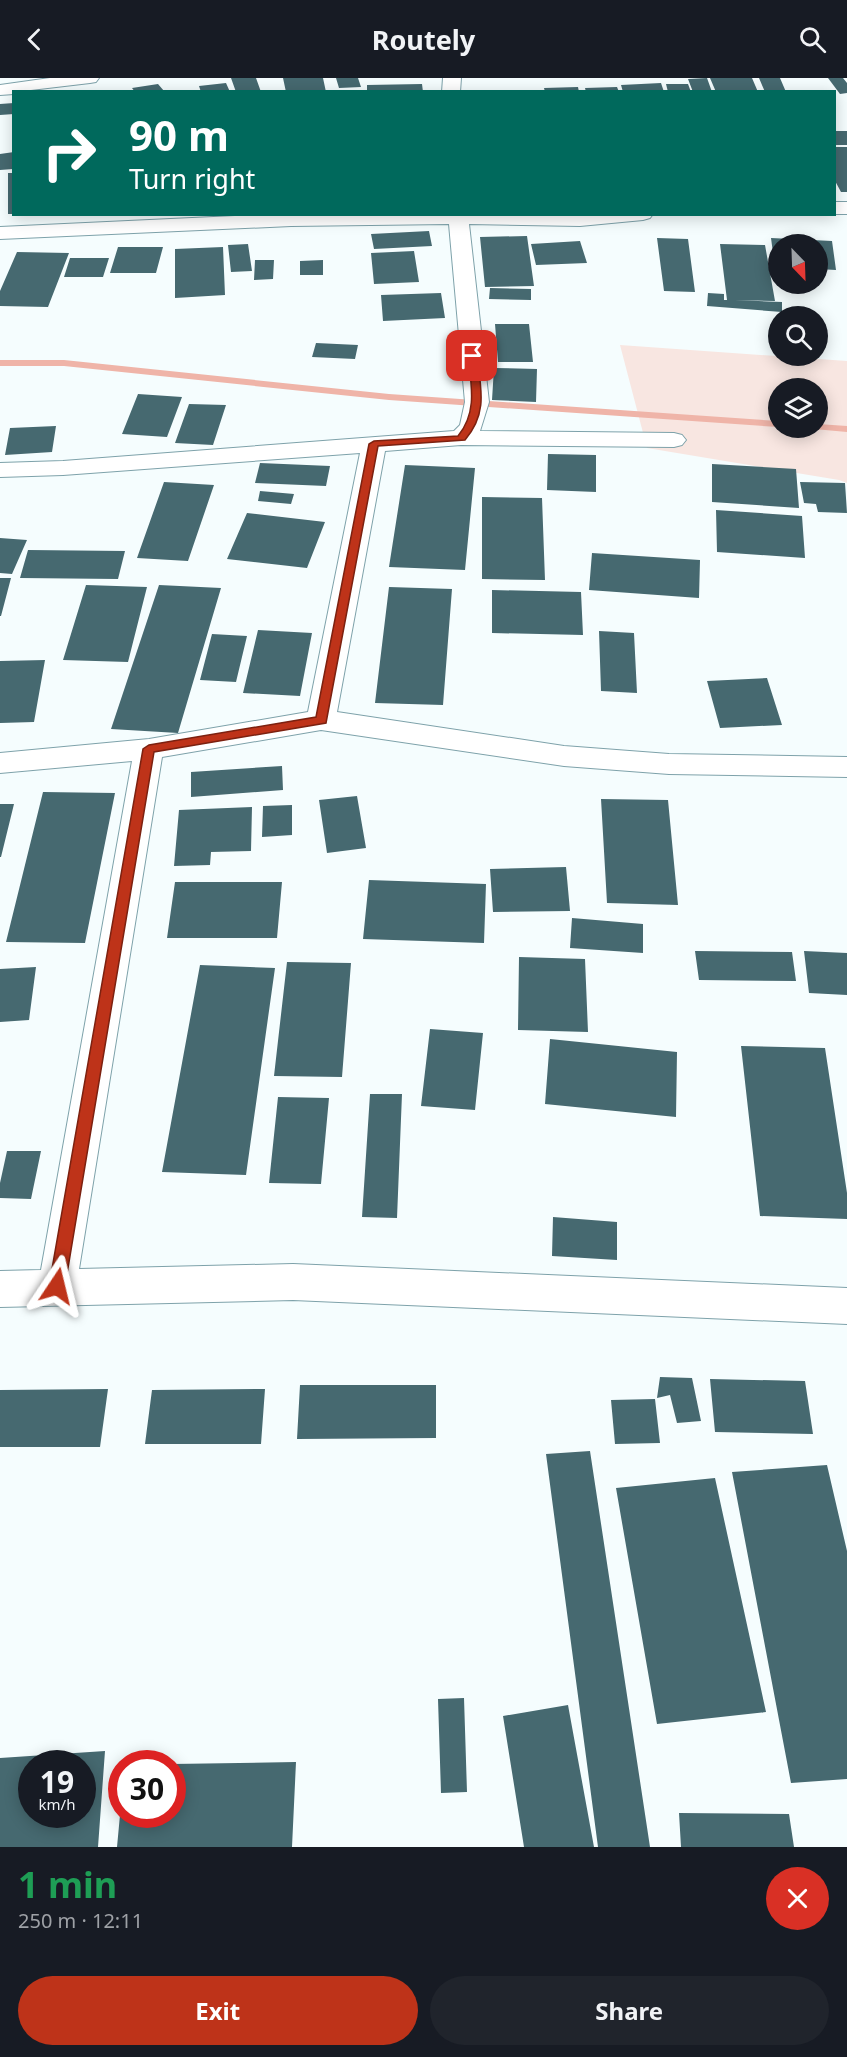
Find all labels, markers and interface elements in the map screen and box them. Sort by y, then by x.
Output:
text: Routely [372,21,475,58]
icon: back [18,23,51,56]
icon: search [796,23,829,56]
text: 90 m [129,106,229,163]
icon: right [30,114,108,192]
text: Turn right [129,160,255,197]
north arrow [768,234,828,294]
map controls [768,234,828,438]
button: search [768,306,828,366]
pin [446,330,497,381]
icon: arrive [455,339,488,372]
button: layers [768,378,828,438]
position arrow [25,1254,89,1318]
speed limit sign: 30 [108,1750,186,1828]
text: 19 [40,1761,74,1802]
text: km/h [39,1794,75,1814]
text: 1 min [18,1860,117,1909]
button: close [766,1867,829,1930]
text: 250 m · 12:11 [18,1907,143,1934]
button: Exit [18,1976,418,2045]
button: Share [430,1976,829,2045]

